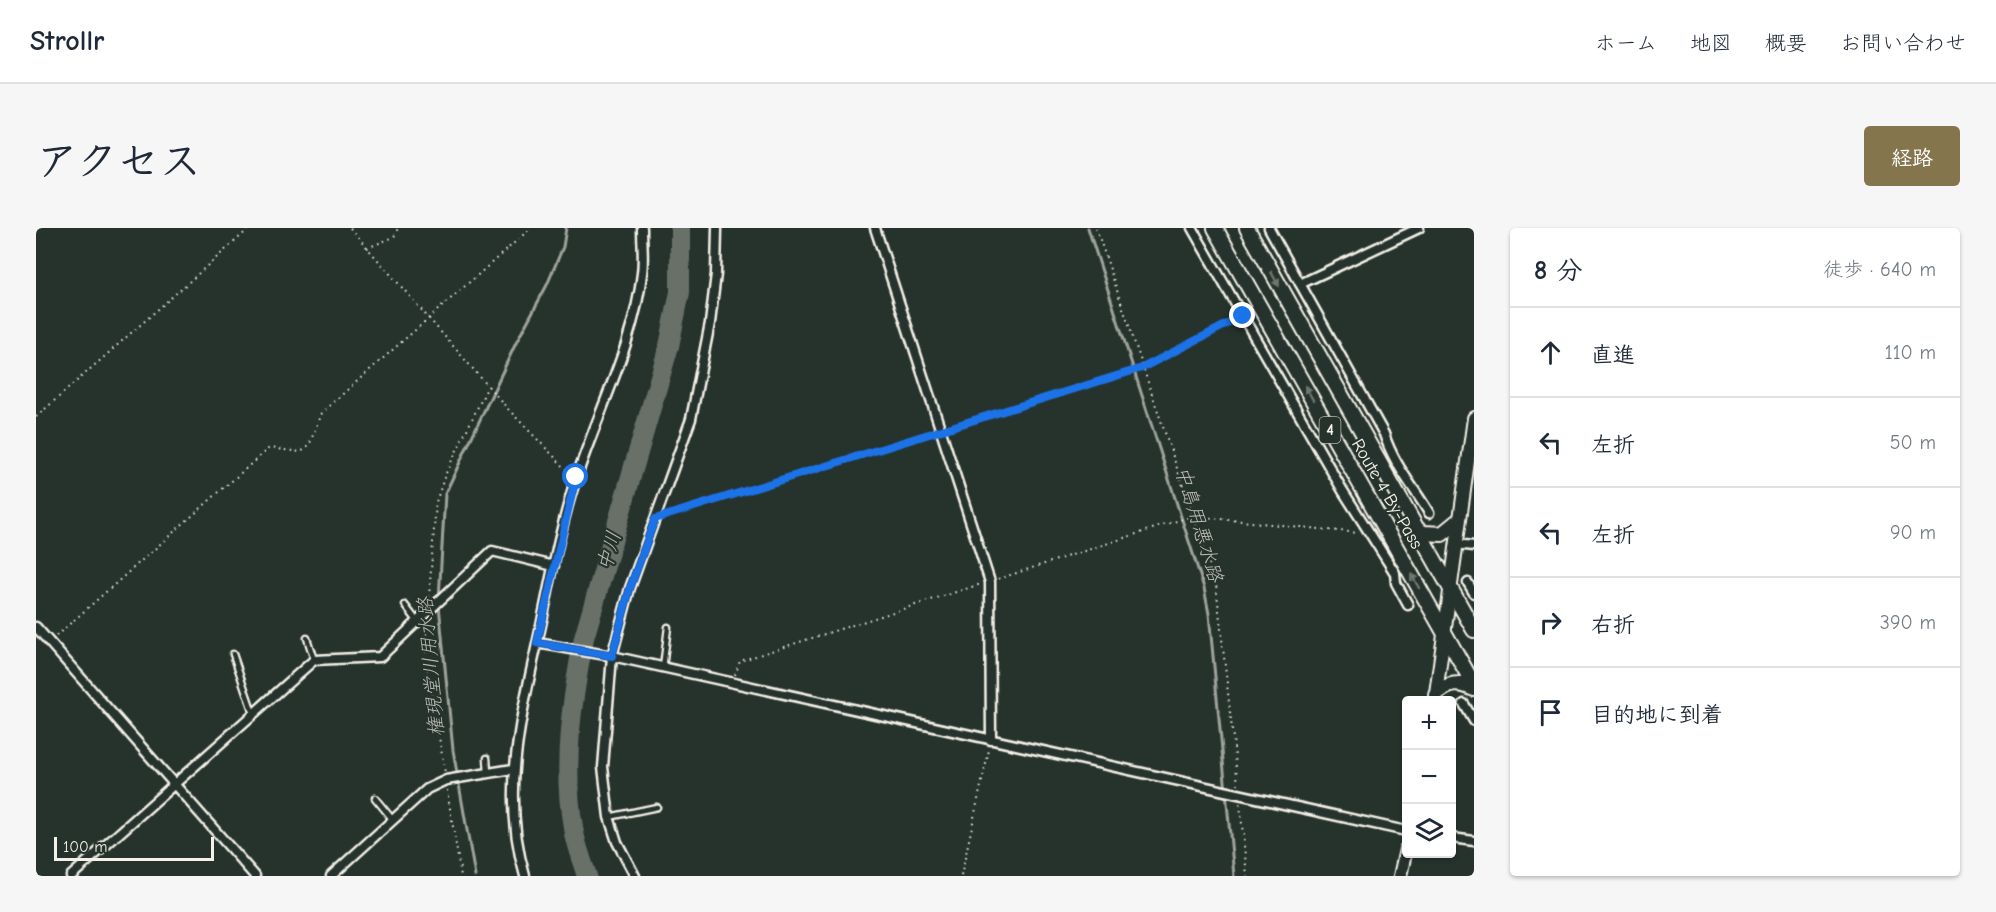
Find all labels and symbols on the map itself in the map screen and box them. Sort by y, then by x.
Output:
one-way arrow [1270,271,1281,287]
route end [1229,302,1255,328]
one-way arrow [1303,385,1314,401]
road number: 4 [1320,417,1340,443]
street label: Route 4 By-Pass [1347,435,1427,553]
route start [562,463,588,489]
water label: 中島用悪水路 [1170,463,1228,586]
water label: 中川 [592,529,626,573]
one-way arrow [1410,573,1421,589]
water label: 権現堂川用水路 [413,595,449,738]
scale bar [54,834,214,862]

